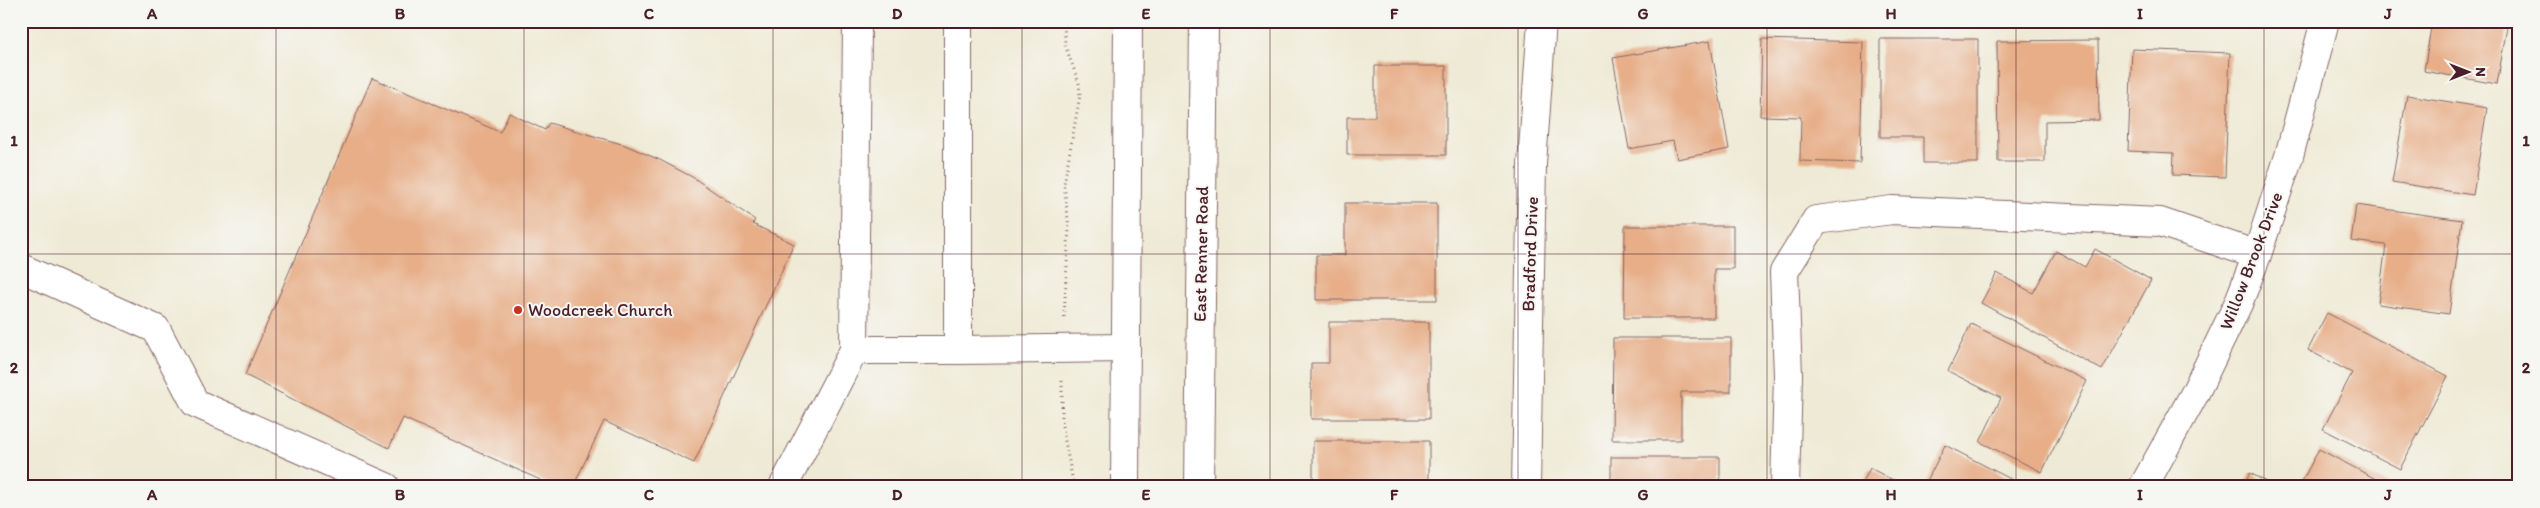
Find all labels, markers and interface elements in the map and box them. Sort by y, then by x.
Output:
text: A [146,4,158,23]
text: B [395,4,406,23]
text: C [644,4,655,23]
text: D [892,4,903,23]
text: E [1142,4,1151,23]
text: F [1390,4,1399,23]
text: G [1637,4,1649,23]
text: H [1885,4,1897,23]
text: I [2137,4,2143,23]
text: J [2383,4,2392,23]
north arrow [2442,48,2492,98]
text: N [2472,67,2489,77]
text: 1 [10,131,18,150]
text: 1 [2522,131,2530,150]
street label: East Renner Road [1189,186,1213,322]
street label: Willow Brook Drive [2215,189,2287,333]
street label: Bradford Drive [1517,196,1543,312]
place label: Woodcreek Church [528,299,672,321]
marker: Woodcreek Church [512,304,524,316]
text: 2 [10,358,19,377]
text: 2 [2522,358,2531,377]
text: A [146,485,158,504]
text: B [395,485,406,504]
text: C [644,485,655,504]
text: D [892,485,903,504]
text: E [1142,485,1151,504]
text: F [1390,485,1399,504]
text: G [1637,485,1649,504]
text: H [1885,485,1897,504]
text: I [2137,485,2143,504]
text: J [2383,485,2392,504]

